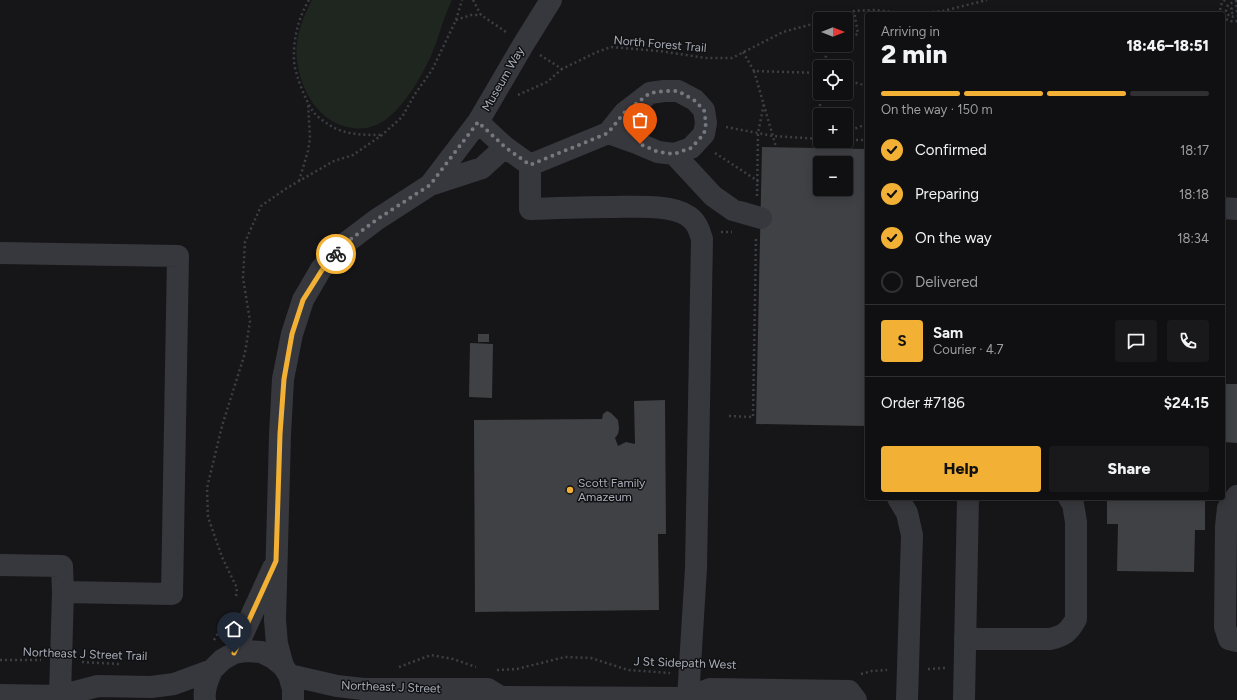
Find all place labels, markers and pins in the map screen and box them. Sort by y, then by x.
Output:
pin [623,103,657,144]
place label: Scott Family Amazeum [578,476,646,504]
marker: Scott Family Amazeum [565,485,575,495]
pin [217,612,251,653]

